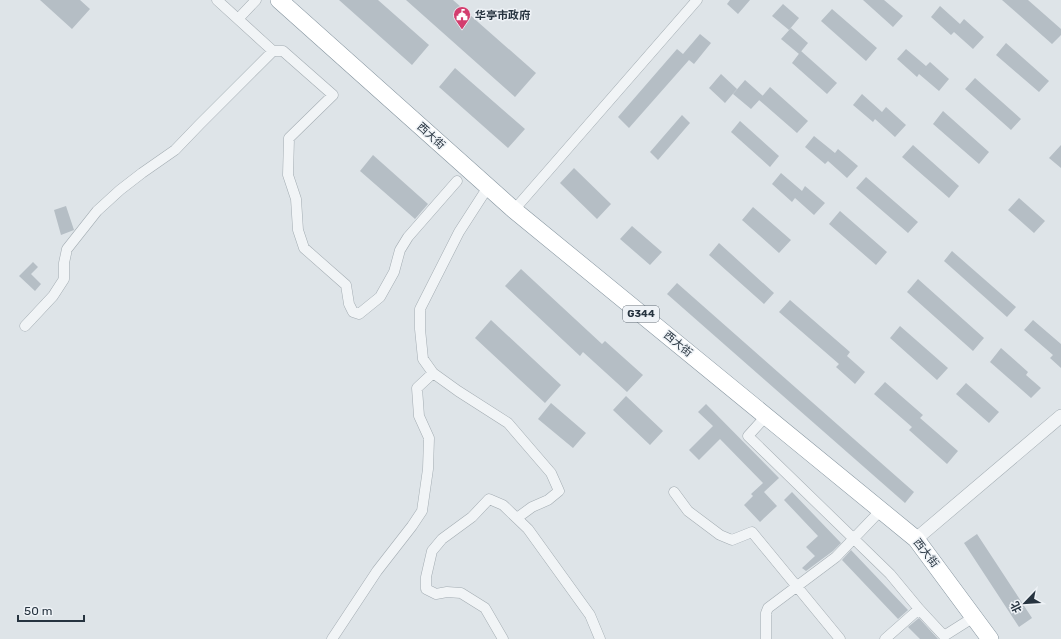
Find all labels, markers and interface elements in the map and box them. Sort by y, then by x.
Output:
public building icon: 华亭市政府 [452,5,472,30]
place label: 华亭市政府 [475,9,530,22]
street label: 西大街 [414,120,448,152]
road number: G344 [623,306,659,322]
street label: 西大街 [661,329,695,359]
street label: 西大街 [911,536,941,570]
north arrow [1005,583,1045,623]
scale bar [18,597,84,623]
text: 北 [1008,599,1025,615]
text: 50 m [24,604,52,618]

